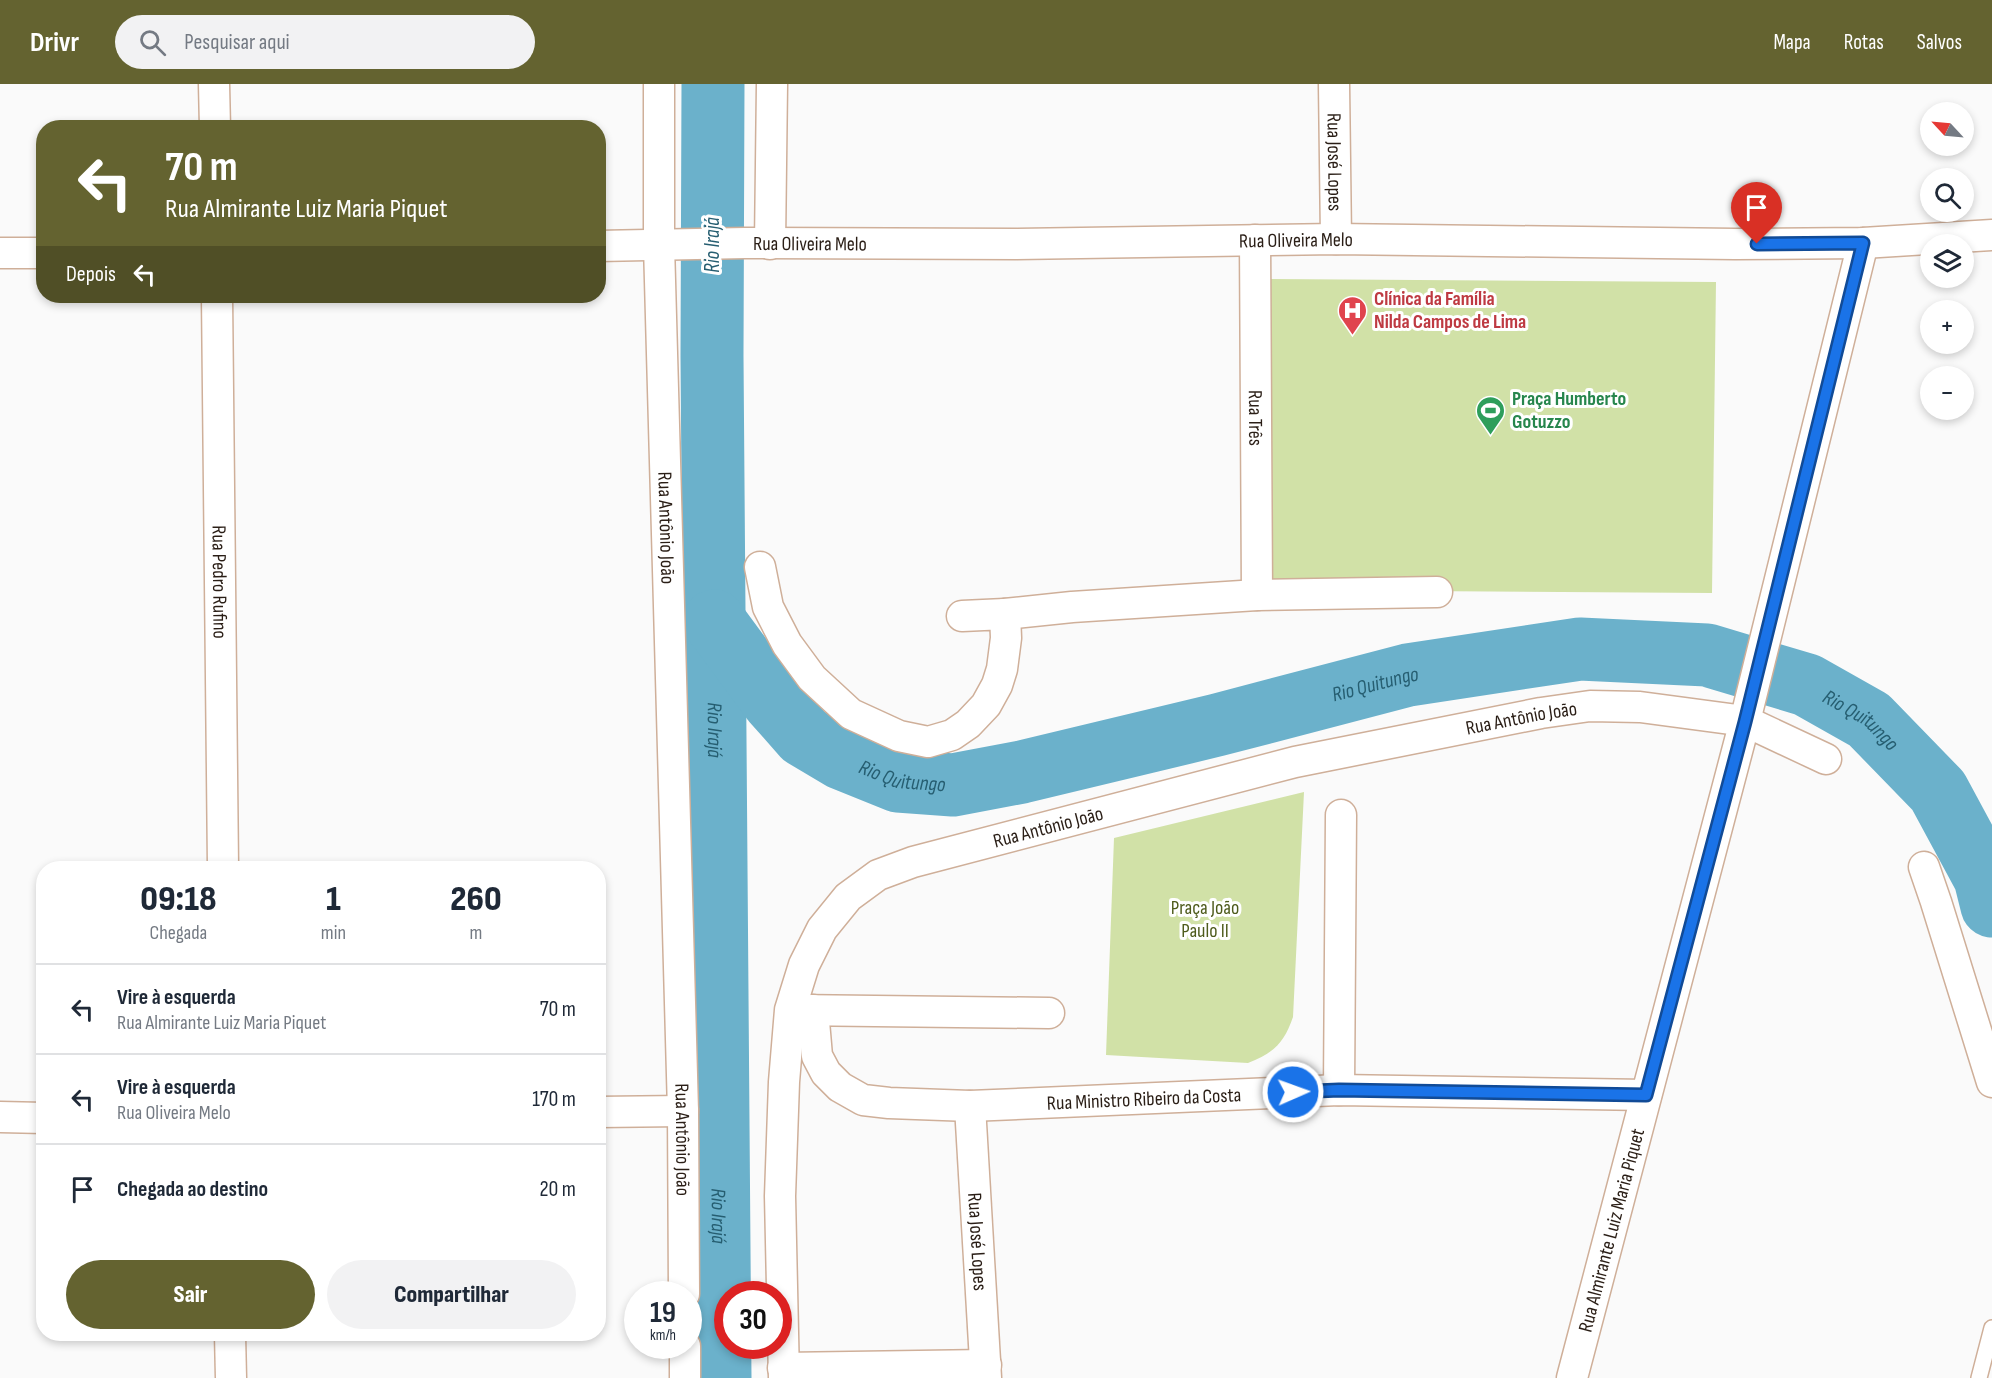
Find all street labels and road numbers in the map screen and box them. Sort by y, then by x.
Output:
street label: Rua José Lopes [1321,113,1347,211]
street label: Rua Oliveira Melo [1239,228,1353,254]
street label: Rua Oliveira Melo [753,232,867,256]
street label: Rua Três [1243,390,1267,446]
street label: Rua Antônio João [652,471,679,585]
street label: Rua Pedro Rufino [206,525,232,639]
street label: Rua Antônio João [1464,697,1579,741]
street label: Rua Antônio João [991,802,1106,854]
street label: Rua Antônio João [669,1083,694,1196]
street label: Rua Ministro Ribeiro da Costa [1046,1083,1242,1116]
street label: Rua Almirante Luiz Maria Piquet [1574,1126,1650,1335]
street label: Rua José Lopes [962,1192,992,1292]

